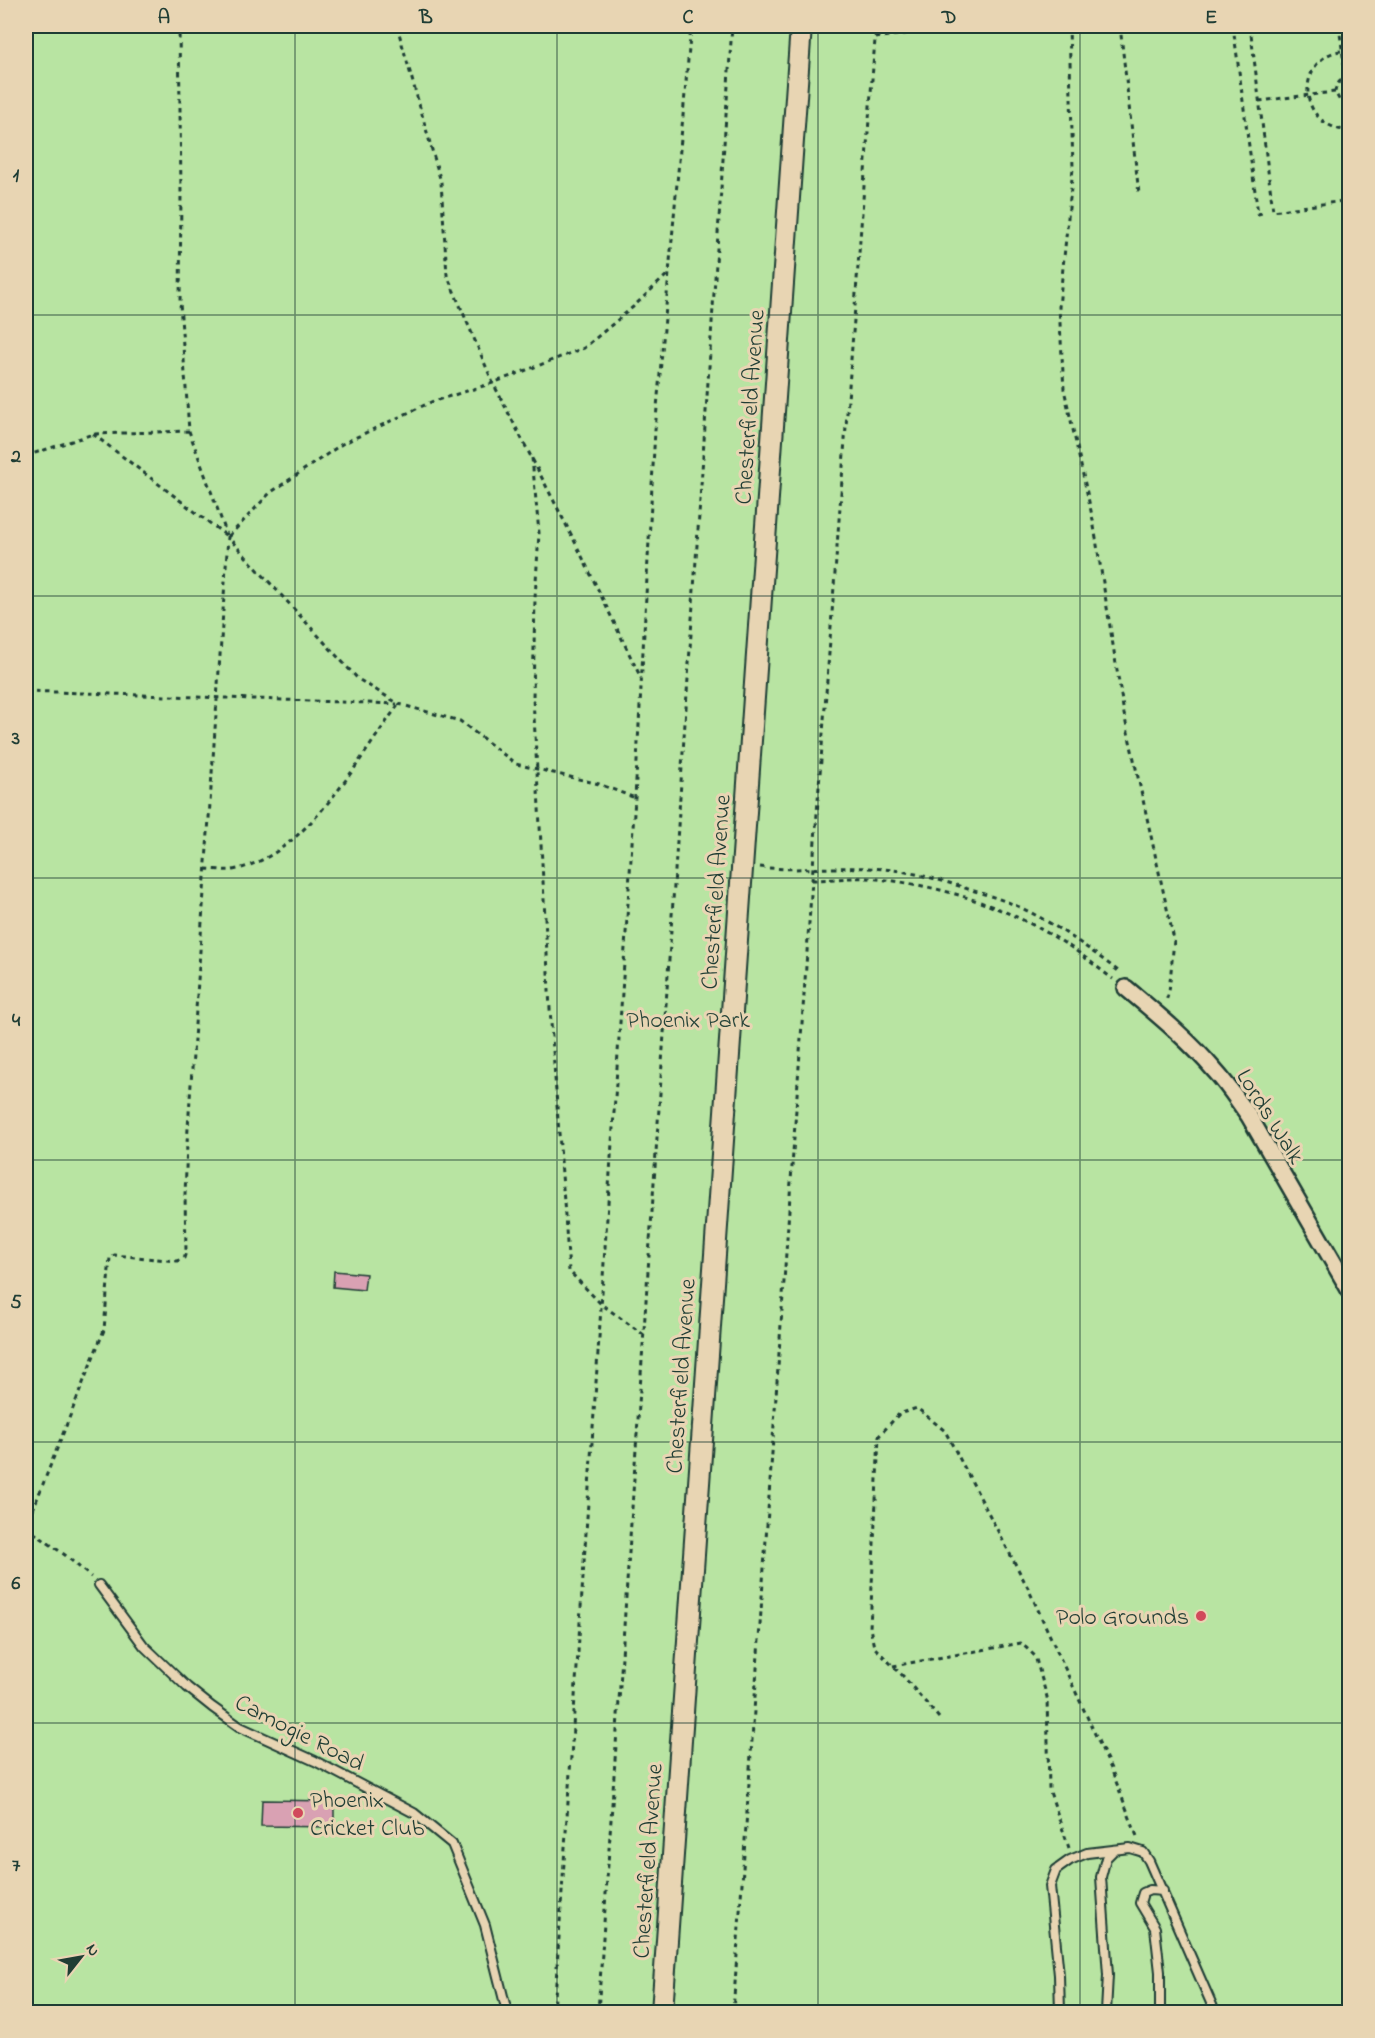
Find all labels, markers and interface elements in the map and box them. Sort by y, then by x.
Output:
text: A [158,4,170,33]
text: B [418,4,433,33]
text: C [683,4,694,33]
text: D [941,4,956,33]
text: E [1205,4,1217,33]
text: 1 [13,162,20,191]
street label: Chesterfield Avenue [727,308,776,506]
text: 2 [10,443,21,472]
text: 3 [11,725,20,754]
street label: Chesterfield Avenue [693,793,742,991]
park label: Phoenix Park [626,1004,750,1039]
text: 4 [12,1007,21,1036]
street label: Lords Walk [1226,1063,1312,1172]
street label: Chesterfield Avenue [658,1277,707,1475]
text: 5 [10,1289,22,1318]
text: 6 [12,1570,21,1599]
place label: Polo Grounds [1056,1601,1189,1636]
marker: Polo Grounds [1194,1609,1208,1623]
street label: Camogie Road [228,1687,370,1782]
street label: Chesterfield Avenue [625,1762,674,1960]
place label: Phoenix Cricket Club [310,1784,425,1847]
marker: Phoenix Cricket Club [291,1806,305,1820]
text: 7 [12,1852,21,1881]
north arrow [51,1927,111,1987]
text: N [79,1939,105,1961]

